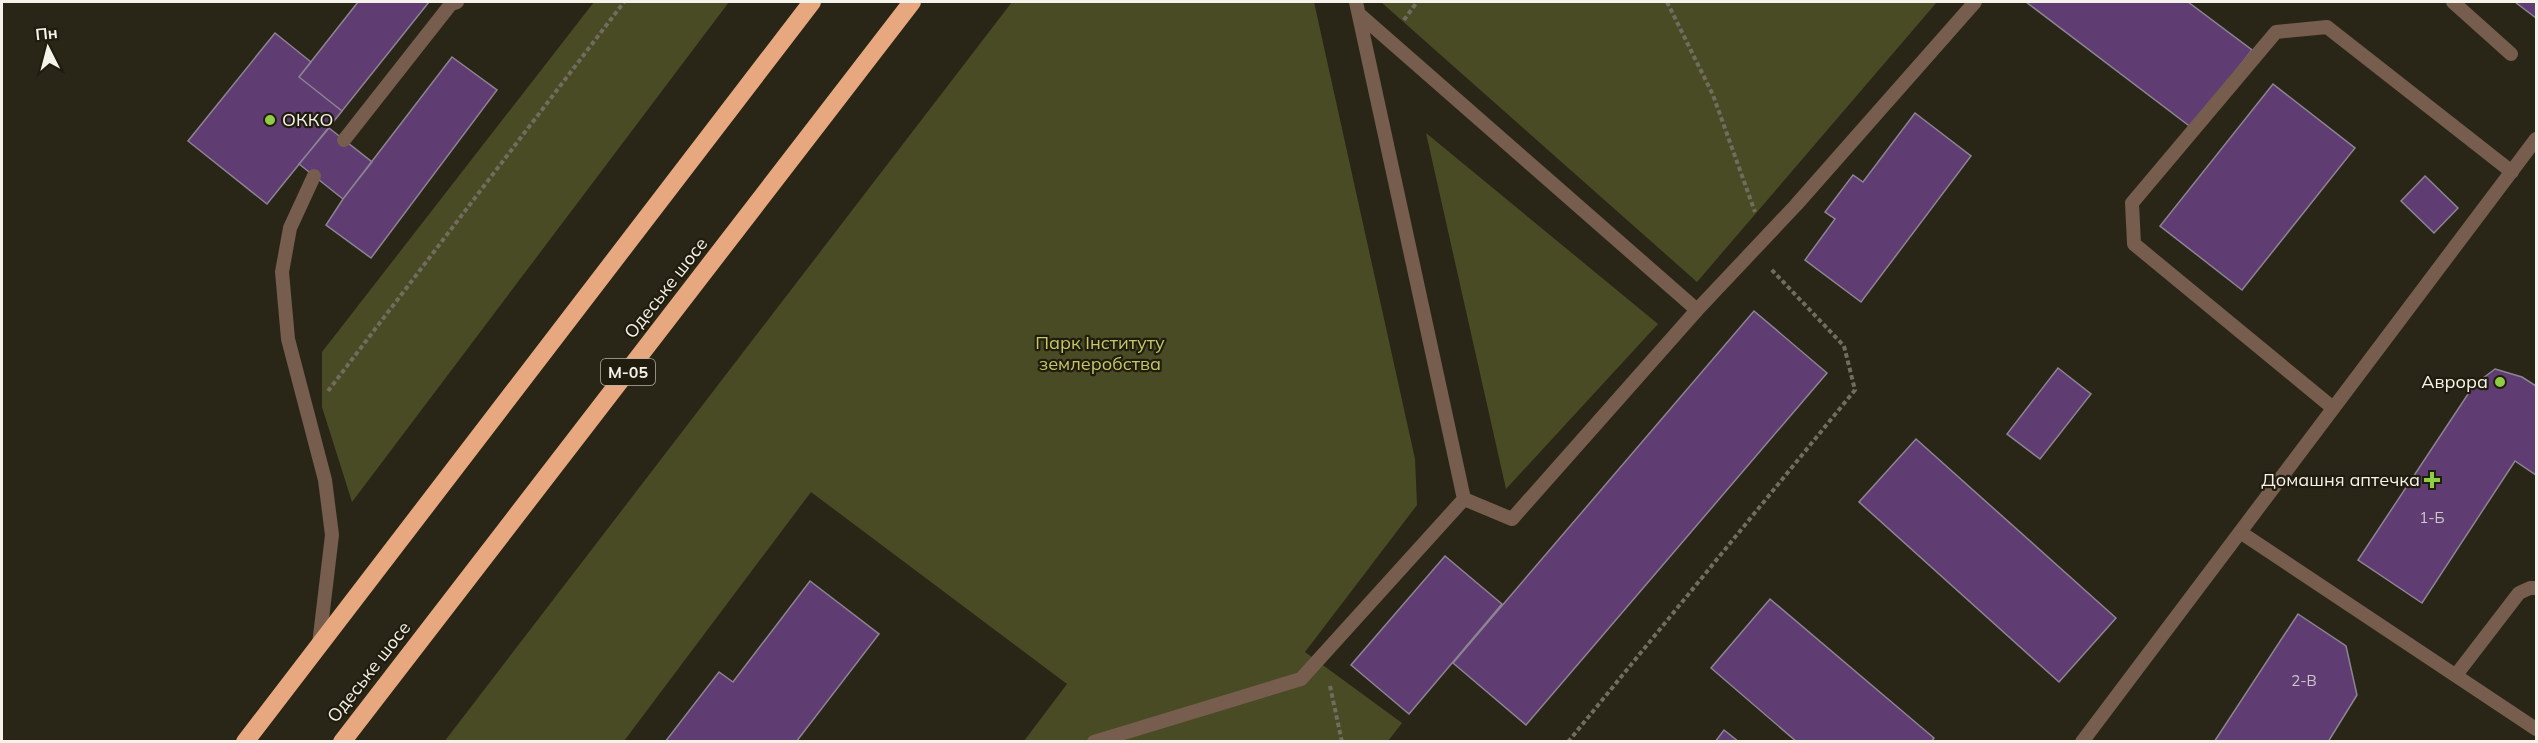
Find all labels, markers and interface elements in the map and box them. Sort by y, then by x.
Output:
north arrow [18,18,78,78]
text: Пн [34,22,59,44]
place label: ОККО [282,108,333,131]
marker: ОККО [263,113,277,127]
street label: Одеське шосе [619,232,712,343]
park label: Парк Інституту землеробства [1035,331,1165,375]
road number: М-05 [601,359,655,385]
place label: Аврора [2421,370,2488,393]
marker: Аврора [2493,375,2507,389]
place label: Домашня аптечка [2261,468,2420,491]
marker: Домашня аптечка [2425,473,2439,487]
house number: 1-Б [2419,508,2445,527]
street label: Одеське шосе [322,616,415,727]
house number: 2-В [2291,671,2317,690]

